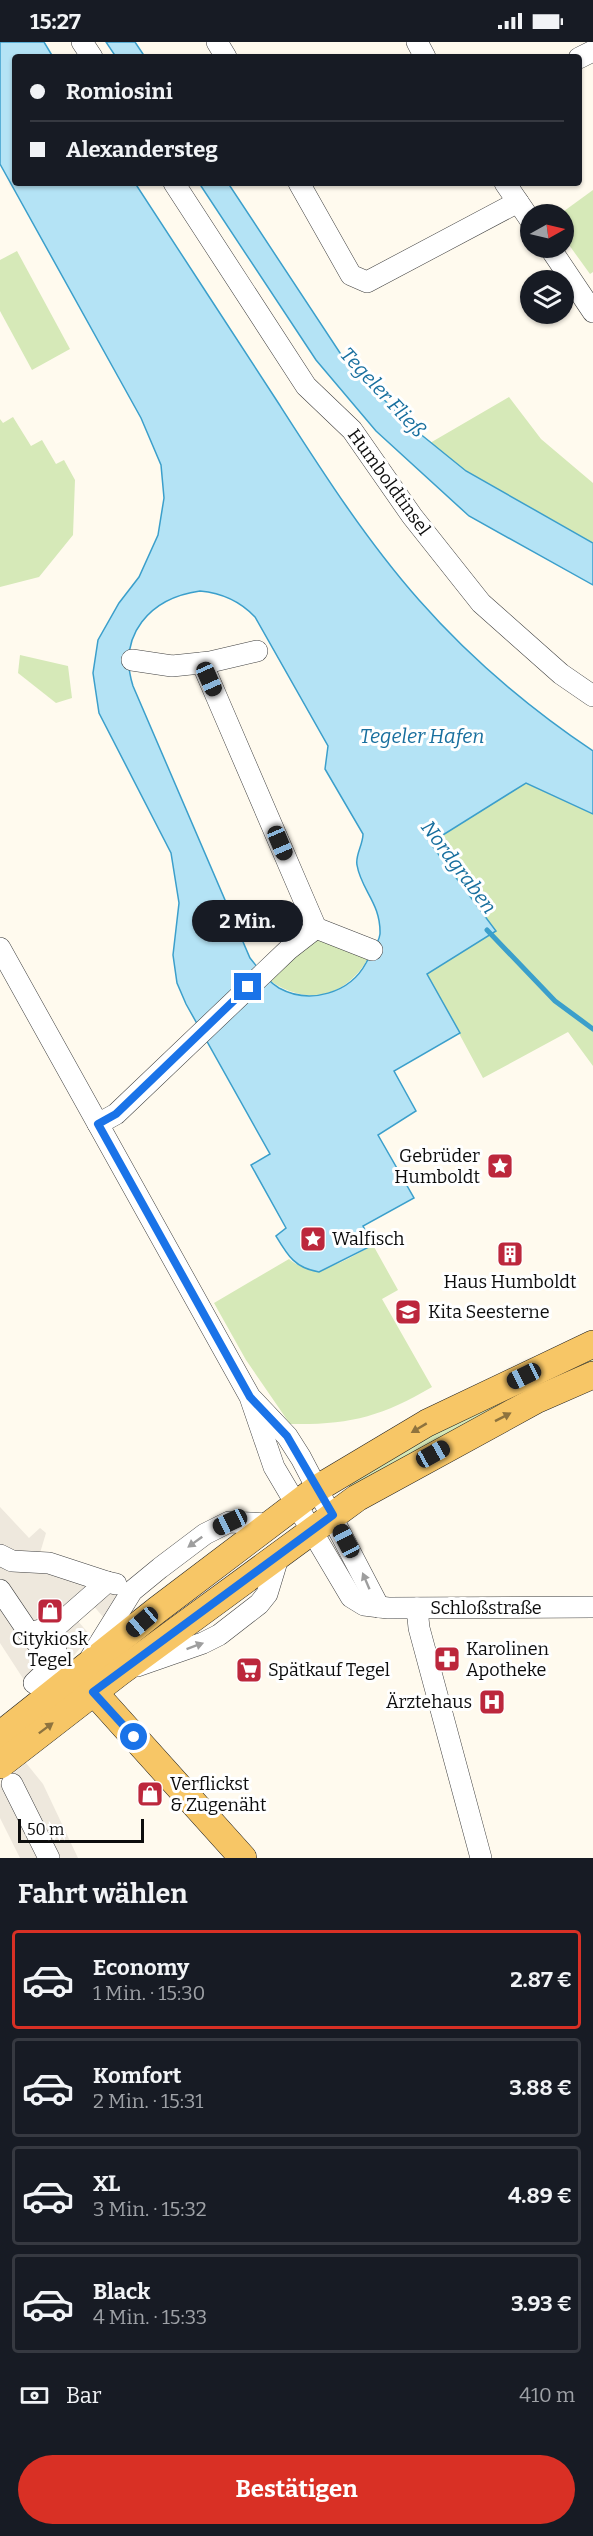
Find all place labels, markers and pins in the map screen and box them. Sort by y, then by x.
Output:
place label: Gebrüder Humboldt [394,1145,480,1188]
place icon: Gebrüder Humboldt [485,1151,515,1181]
place icon: Walfisch [298,1224,328,1254]
place label: Walfisch [332,1228,404,1250]
building icon: Haus Humboldt [495,1239,525,1269]
place label: Haus Humboldt [443,1271,577,1293]
school or university icon: Kita Seesterne [393,1297,423,1327]
place label: Kita Seesterne [428,1301,550,1323]
shop icon: Citykiosk Tegel [35,1596,65,1626]
place label: Citykiosk Tegel [12,1628,89,1671]
place label: Karolinen Apotheke [466,1638,550,1681]
pharmacy icon: Karolinen Apotheke [432,1644,462,1674]
supermarket icon: Spätkauf Tegel [234,1655,264,1685]
place label: Spätkauf Tegel [268,1659,390,1681]
hospital icon: Ärztehaus [477,1687,507,1717]
place label: Ärztehaus [386,1691,472,1713]
place label: Verflickst & Zugenäht [170,1773,267,1816]
shop icon: Verflickst & Zugenäht [135,1779,165,1809]

